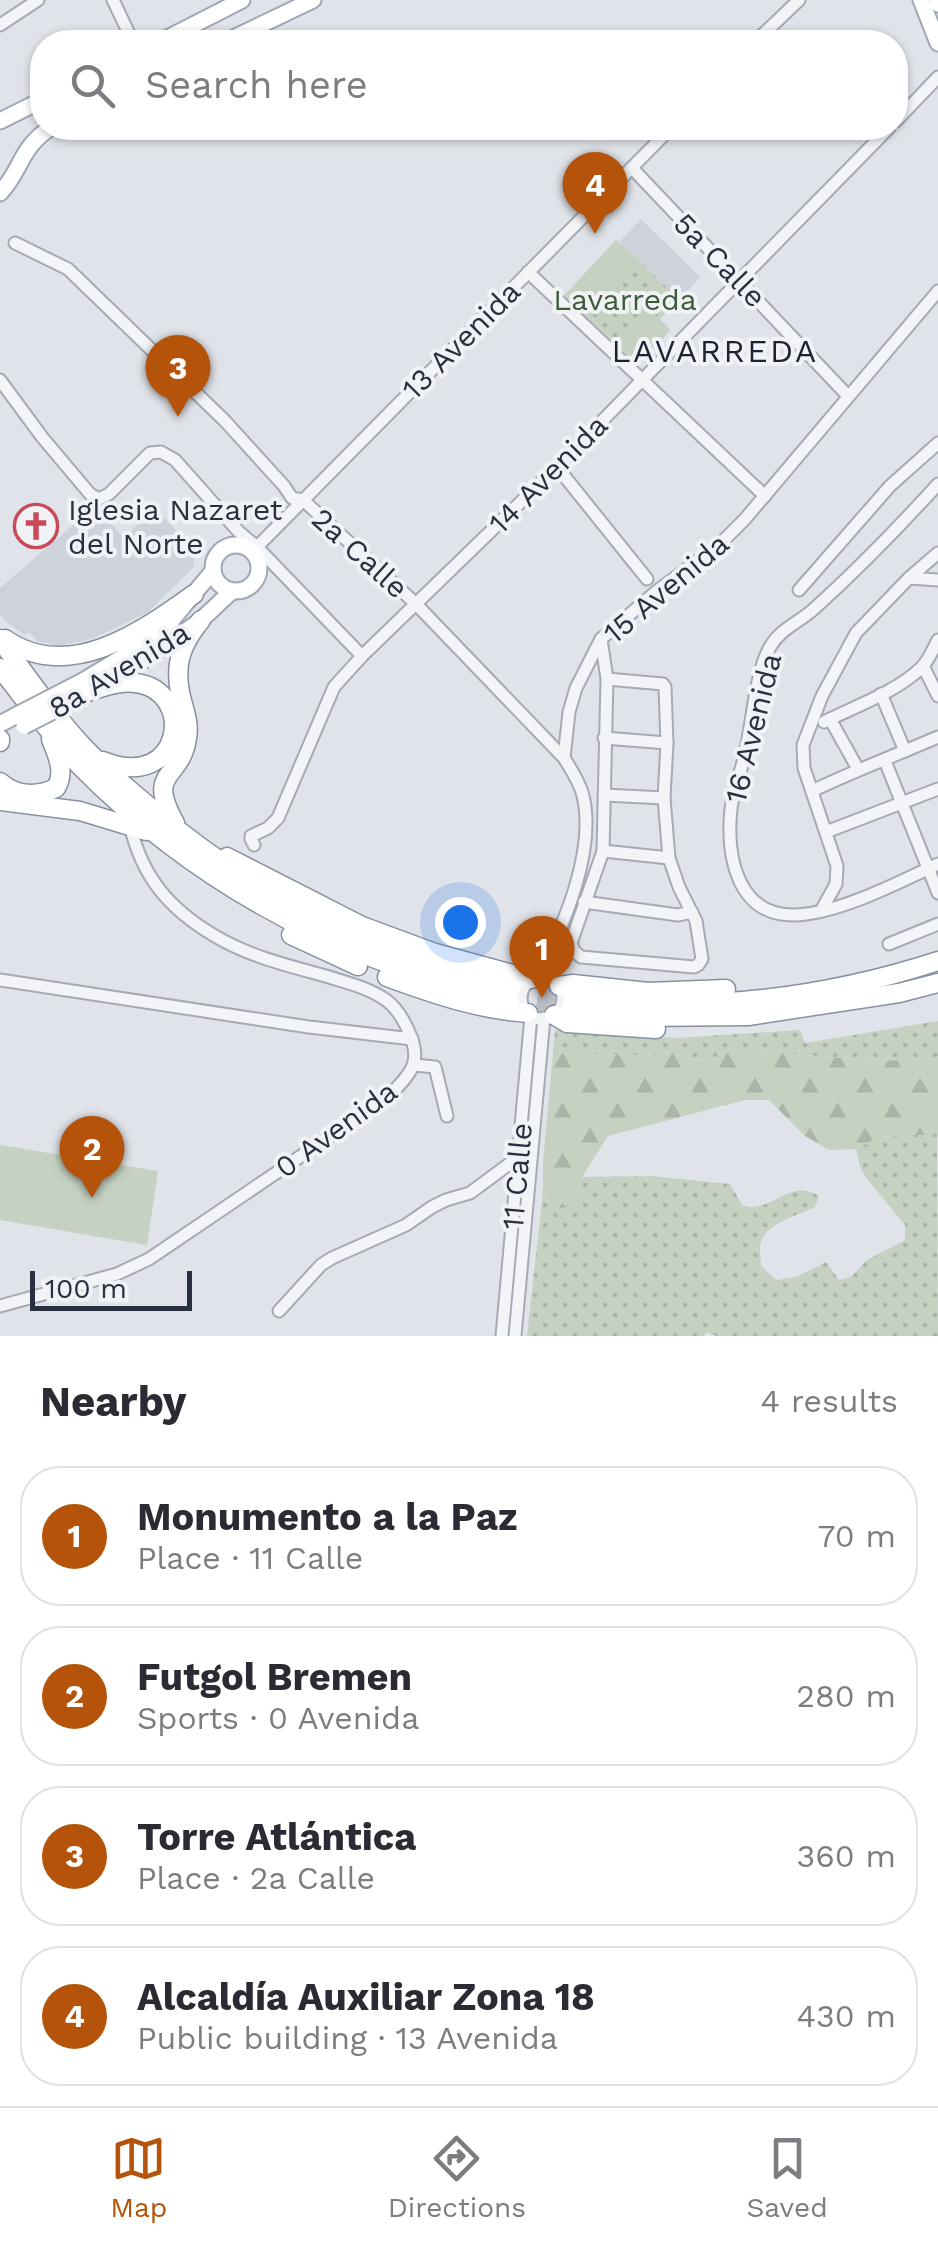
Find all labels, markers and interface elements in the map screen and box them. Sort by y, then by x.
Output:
search box [30,30,908,140]
icon: search [65,58,120,113]
text: Search here [145,63,368,107]
pin: 4 [562,152,628,234]
street label: 5a Calle [667,206,773,314]
street label: 13 Avenida [395,274,527,406]
park label: Lavarreda [553,282,697,317]
district label: LAVARREDA [611,332,819,370]
pin: 3 [146,334,210,417]
street label: 14 Avenida [481,407,615,541]
place label: Iglesia Nazaret del Norte [68,492,283,561]
street label: 2a Calle [305,501,415,605]
church icon: Iglesia Nazaret del Norte [13,503,59,549]
street label: 15 Avenida [596,526,736,650]
street label: 8a Avenida [42,614,196,726]
street label: 16 Avenida [718,650,788,806]
your location [435,897,486,948]
pin: 1 [510,916,574,998]
street label: 0 Avenida [268,1073,404,1185]
pin: 2 [59,1116,124,1198]
street label: 11 Calle [495,1121,539,1231]
scale bar [30,1266,192,1310]
text: 100 m [45,1272,127,1305]
text: Nearby [40,1377,187,1426]
text: 4 results [760,1382,898,1420]
text: Monumento a la Paz [137,1495,518,1539]
text: 1 [68,1517,81,1555]
text: 70 m [817,1517,896,1555]
text: Place · 11 Calle [137,1539,363,1577]
text: Futgol Bremen [137,1655,412,1699]
text: 2 [65,1677,84,1715]
text: 280 m [796,1677,896,1715]
text: Sports · 0 Avenida [137,1699,419,1737]
text: Torre Atlántica [137,1815,416,1859]
text: 3 [65,1837,84,1875]
text: 360 m [797,1837,896,1875]
text: Place · 2a Calle [137,1859,375,1897]
text: Alcaldía Auxiliar Zona 18 [137,1975,595,2019]
text: 4 [64,1997,85,2035]
text: 430 m [796,1997,896,2035]
text: Public building · 13 Avenida [137,2019,558,2057]
tab: Map [110,2131,167,2224]
tab: Directions [388,2131,526,2224]
tab: Saved [746,2131,828,2224]

